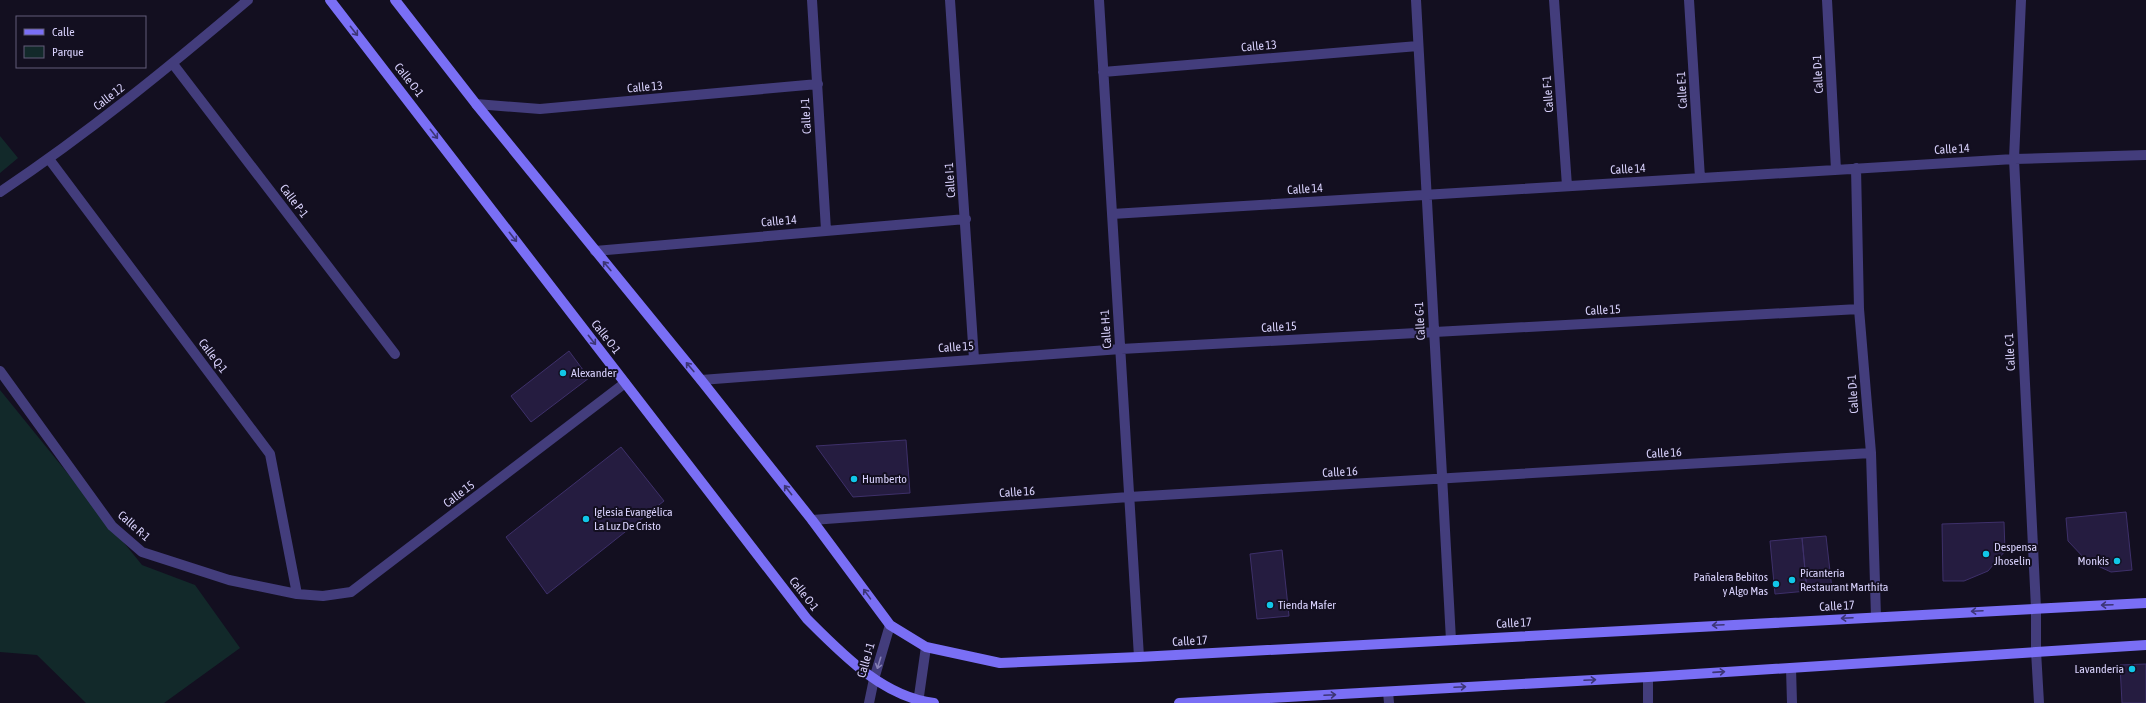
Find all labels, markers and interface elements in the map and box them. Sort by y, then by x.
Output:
legend [16,16,146,68]
text: Calle [52,25,75,39]
one-way arrow [350,25,359,36]
street label: Calle 13 [1241,37,1277,55]
text: Parque [52,45,84,59]
street label: Calle D-1 [1810,54,1826,94]
street label: Calle O-1 [391,60,427,100]
street label: Calle E-1 [1674,71,1690,109]
street label: Calle F-1 [1540,75,1556,113]
street label: Calle 13 [627,78,663,96]
street label: Calle 12 [91,81,127,113]
street label: Calle J-1 [798,97,814,134]
one-way arrow [429,128,438,139]
street label: Calle 14 [1934,141,1970,157]
street label: Calle I-1 [942,161,958,198]
street label: Calle 14 [1610,161,1646,177]
street label: Calle 14 [1287,181,1324,197]
street label: Calle P-1 [277,182,311,221]
street label: Calle 14 [761,212,798,230]
one-way arrow [509,231,517,242]
one-way arrow [603,261,612,272]
street label: Calle G-1 [1412,301,1428,341]
street label: Calle 15 [1585,302,1621,318]
street label: Calle H-1 [1098,309,1114,349]
street label: Calle O-1 [588,317,624,357]
street label: Calle 15 [1261,319,1297,335]
street label: Calle C-1 [2002,332,2018,371]
one-way arrow [588,334,596,345]
street label: Calle Q-1 [196,336,231,376]
street label: Calle 15 [938,339,974,355]
one-way arrow [686,361,695,372]
place label: Alexander [571,366,617,380]
marker: Alexander [558,368,568,378]
street label: Calle D-1 [1845,374,1861,414]
street label: Calle 16 [1646,445,1682,461]
street label: Calle 16 [1322,464,1358,480]
place label: Humberto [862,472,907,486]
marker: Humberto [849,474,859,484]
street label: Calle 15 [441,478,477,510]
street label: Calle 16 [999,484,1036,500]
one-way arrow [784,485,793,496]
place label: Iglesia Evangélica La Luz De Cristo [594,505,673,533]
street label: Calle R-1 [115,508,153,544]
marker: Iglesia Evangélica La Luz De Cristo [581,514,591,524]
place label: Despensa Jhoselin [1994,540,2037,568]
marker: Despensa Jhoselin [1981,549,1991,559]
place label: Monkis [2078,554,2109,568]
marker: Monkis [2112,556,2122,566]
place label: Picanteria Restaurant Marthita [1800,566,1888,594]
place label: Pañalera Bebitos y Algo Mas [1694,570,1768,598]
street label: Calle O-1 [786,574,822,614]
marker: Picanteria Restaurant Marthita [1787,575,1797,585]
marker: Pañalera Bebitos y Algo Mas [1771,579,1781,589]
one-way arrow [863,589,871,600]
place label: Tienda Mafer [1278,598,1336,612]
street label: Calle 17 [1819,598,1855,614]
marker: Tienda Mafer [1265,600,1275,610]
one-way arrow [2101,601,2114,609]
one-way arrow [1971,608,1984,615]
street label: Calle 17 [1496,615,1532,631]
one-way arrow [1841,615,1854,622]
one-way arrow [1712,622,1725,629]
street label: Calle 17 [1172,633,1208,649]
street label: Calle J-1 [854,640,878,679]
one-way arrow [874,656,882,668]
place label: Lavanderia [2075,662,2124,676]
marker: Lavanderia [2127,664,2137,674]
one-way arrow [1712,669,1725,676]
one-way arrow [1583,676,1596,684]
one-way arrow [1453,684,1466,691]
one-way arrow [1323,691,1336,699]

